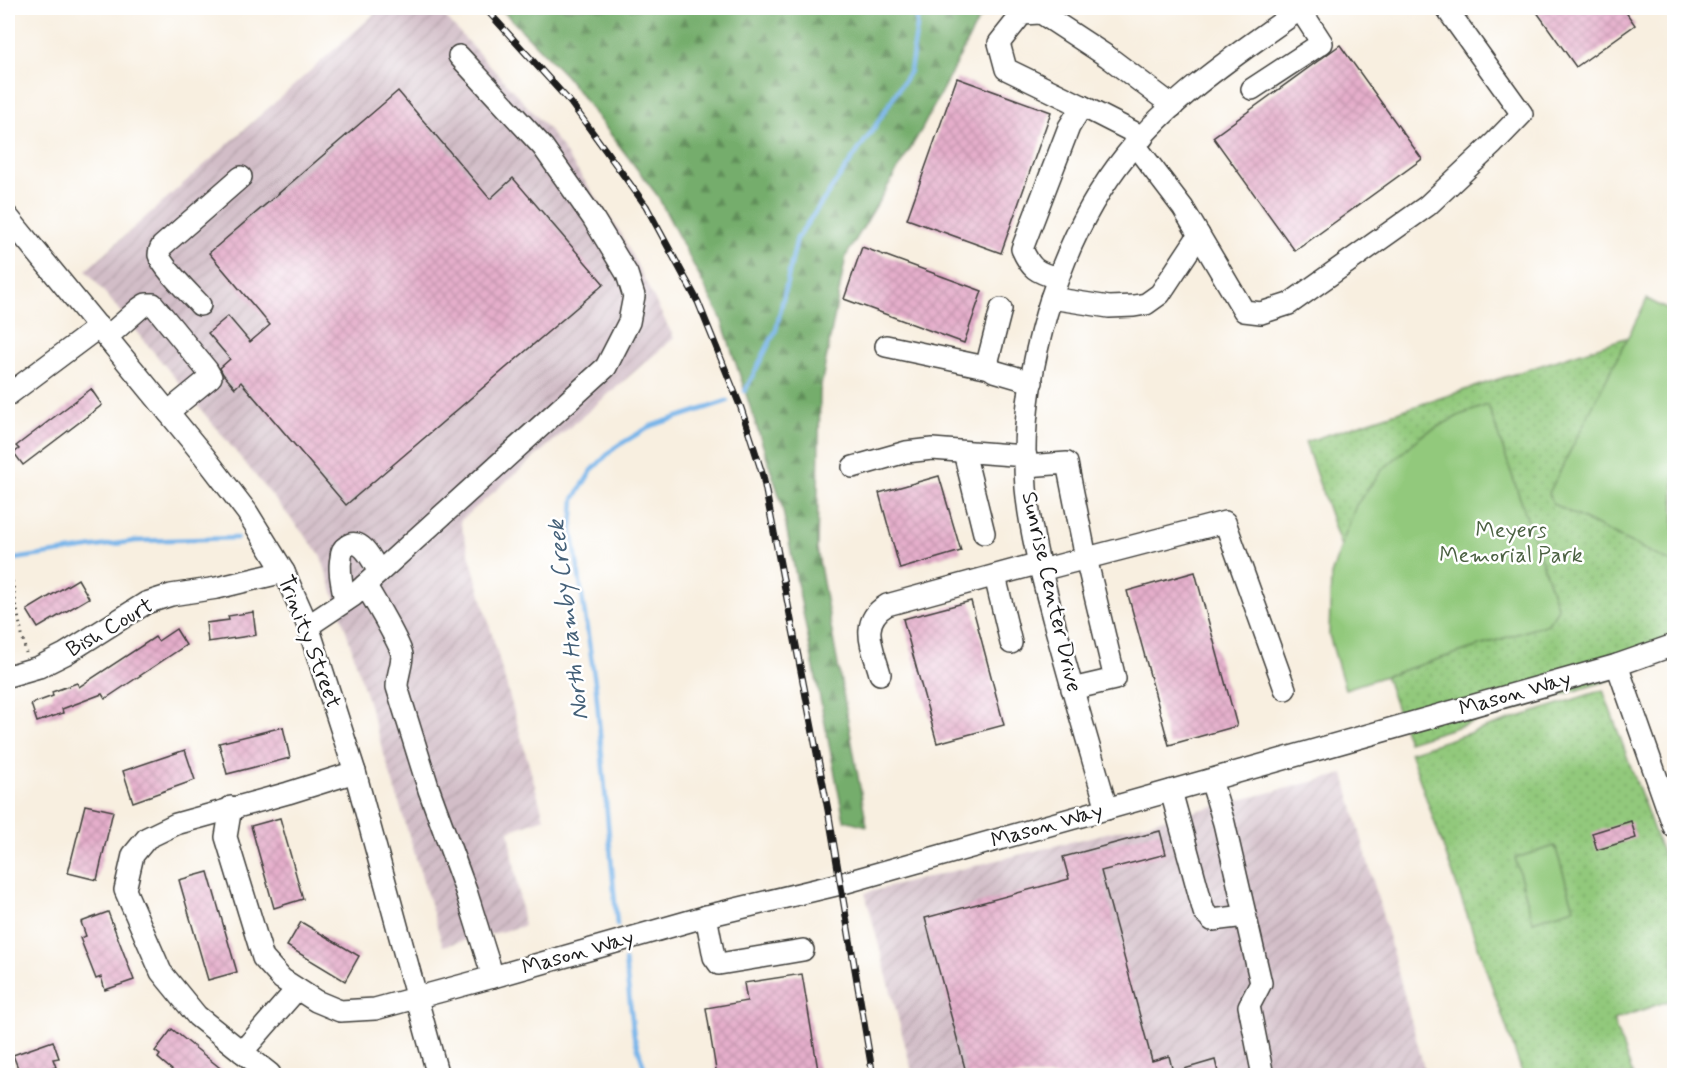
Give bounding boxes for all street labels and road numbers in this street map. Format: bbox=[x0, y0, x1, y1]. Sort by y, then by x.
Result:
street label: Sunrise Center Drive bbox=[1014, 489, 1088, 695]
street label: Trinity Street bbox=[271, 571, 347, 713]
street label: Bish Court bbox=[61, 592, 159, 664]
street label: Mason Way bbox=[1456, 665, 1574, 723]
street label: Mason Way bbox=[988, 797, 1106, 855]
street label: Mason Way bbox=[519, 924, 637, 982]

